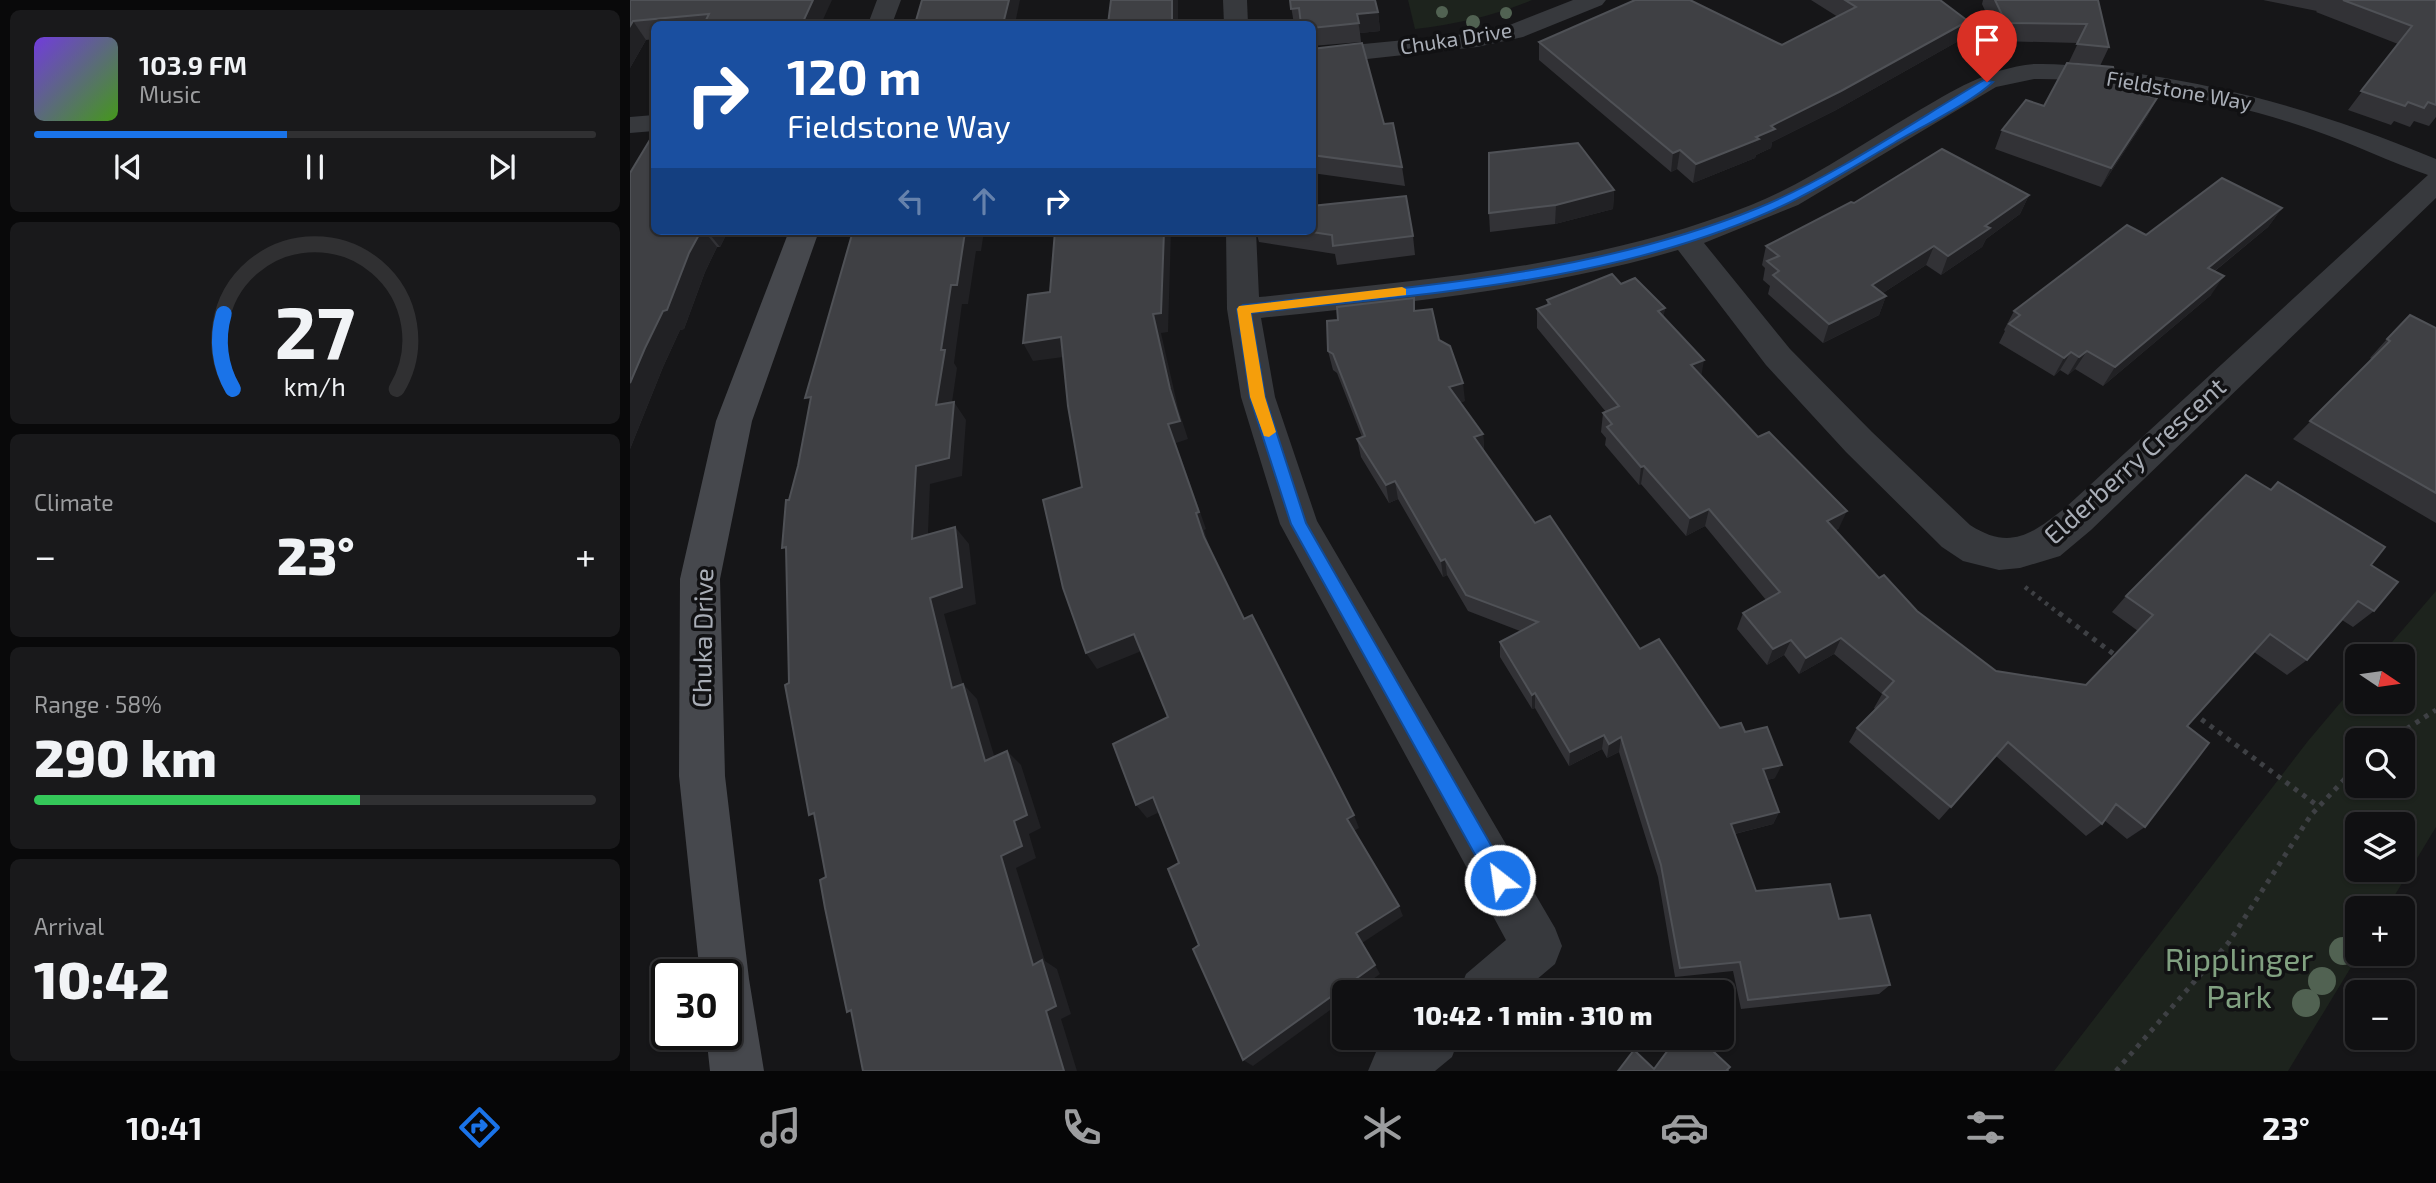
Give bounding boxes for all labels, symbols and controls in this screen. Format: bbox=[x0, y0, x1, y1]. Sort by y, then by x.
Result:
pin bbox=[1957, 10, 2017, 82]
street label: Chuka Drive bbox=[1398, 16, 1513, 59]
icon: arrive bbox=[1968, 21, 2006, 59]
text: 120 m bbox=[787, 46, 921, 105]
text: 103.9 FM bbox=[139, 49, 247, 80]
icon: right bbox=[672, 49, 763, 140]
street label: Fieldstone Way bbox=[2105, 64, 2254, 115]
text: Music bbox=[139, 80, 201, 108]
text: Fieldstone Way bbox=[787, 106, 1011, 144]
icon: previous bbox=[109, 148, 147, 186]
icon: pause bbox=[296, 148, 334, 186]
icon: next bbox=[483, 148, 521, 186]
icon: left bbox=[892, 182, 930, 220]
icon: ahead bbox=[965, 182, 1003, 220]
icon: right bbox=[1038, 182, 1076, 220]
text: 27 bbox=[275, 287, 355, 375]
street label: Elderberry Crescent bbox=[2037, 370, 2231, 550]
text: km/h bbox=[284, 371, 346, 401]
text: Climate bbox=[34, 488, 114, 516]
text: 23° bbox=[277, 523, 355, 585]
text: − bbox=[34, 532, 56, 578]
text: + bbox=[575, 532, 596, 578]
street label: Chuka Drive bbox=[685, 568, 718, 708]
north arrow bbox=[2345, 644, 2415, 714]
map controls bbox=[2345, 644, 2415, 1050]
text: Range · 58% bbox=[34, 690, 162, 718]
text: 290 km bbox=[34, 725, 217, 787]
button: search bbox=[2345, 728, 2415, 798]
button: layers bbox=[2345, 812, 2415, 882]
position arrow bbox=[1463, 843, 1537, 917]
button: + bbox=[2345, 896, 2415, 966]
text: Arrival bbox=[34, 912, 104, 940]
park label: Ripplinger Park bbox=[2165, 939, 2313, 1014]
text: 10:42 bbox=[34, 947, 169, 1009]
speed limit sign: 30 bbox=[651, 959, 742, 1050]
button: − bbox=[2345, 980, 2415, 1050]
text: 10:42 · 1 min · 310 m bbox=[1414, 999, 1652, 1030]
icon: directions bbox=[455, 1103, 504, 1152]
icon: music bbox=[756, 1103, 805, 1152]
icon: phone bbox=[1057, 1103, 1106, 1152]
icon: climate bbox=[1358, 1103, 1407, 1152]
icon: car bbox=[1660, 1103, 1709, 1152]
icon: filters bbox=[1961, 1103, 2010, 1152]
text: 10:41 bbox=[126, 1108, 203, 1146]
text: 23° bbox=[2262, 1108, 2310, 1146]

